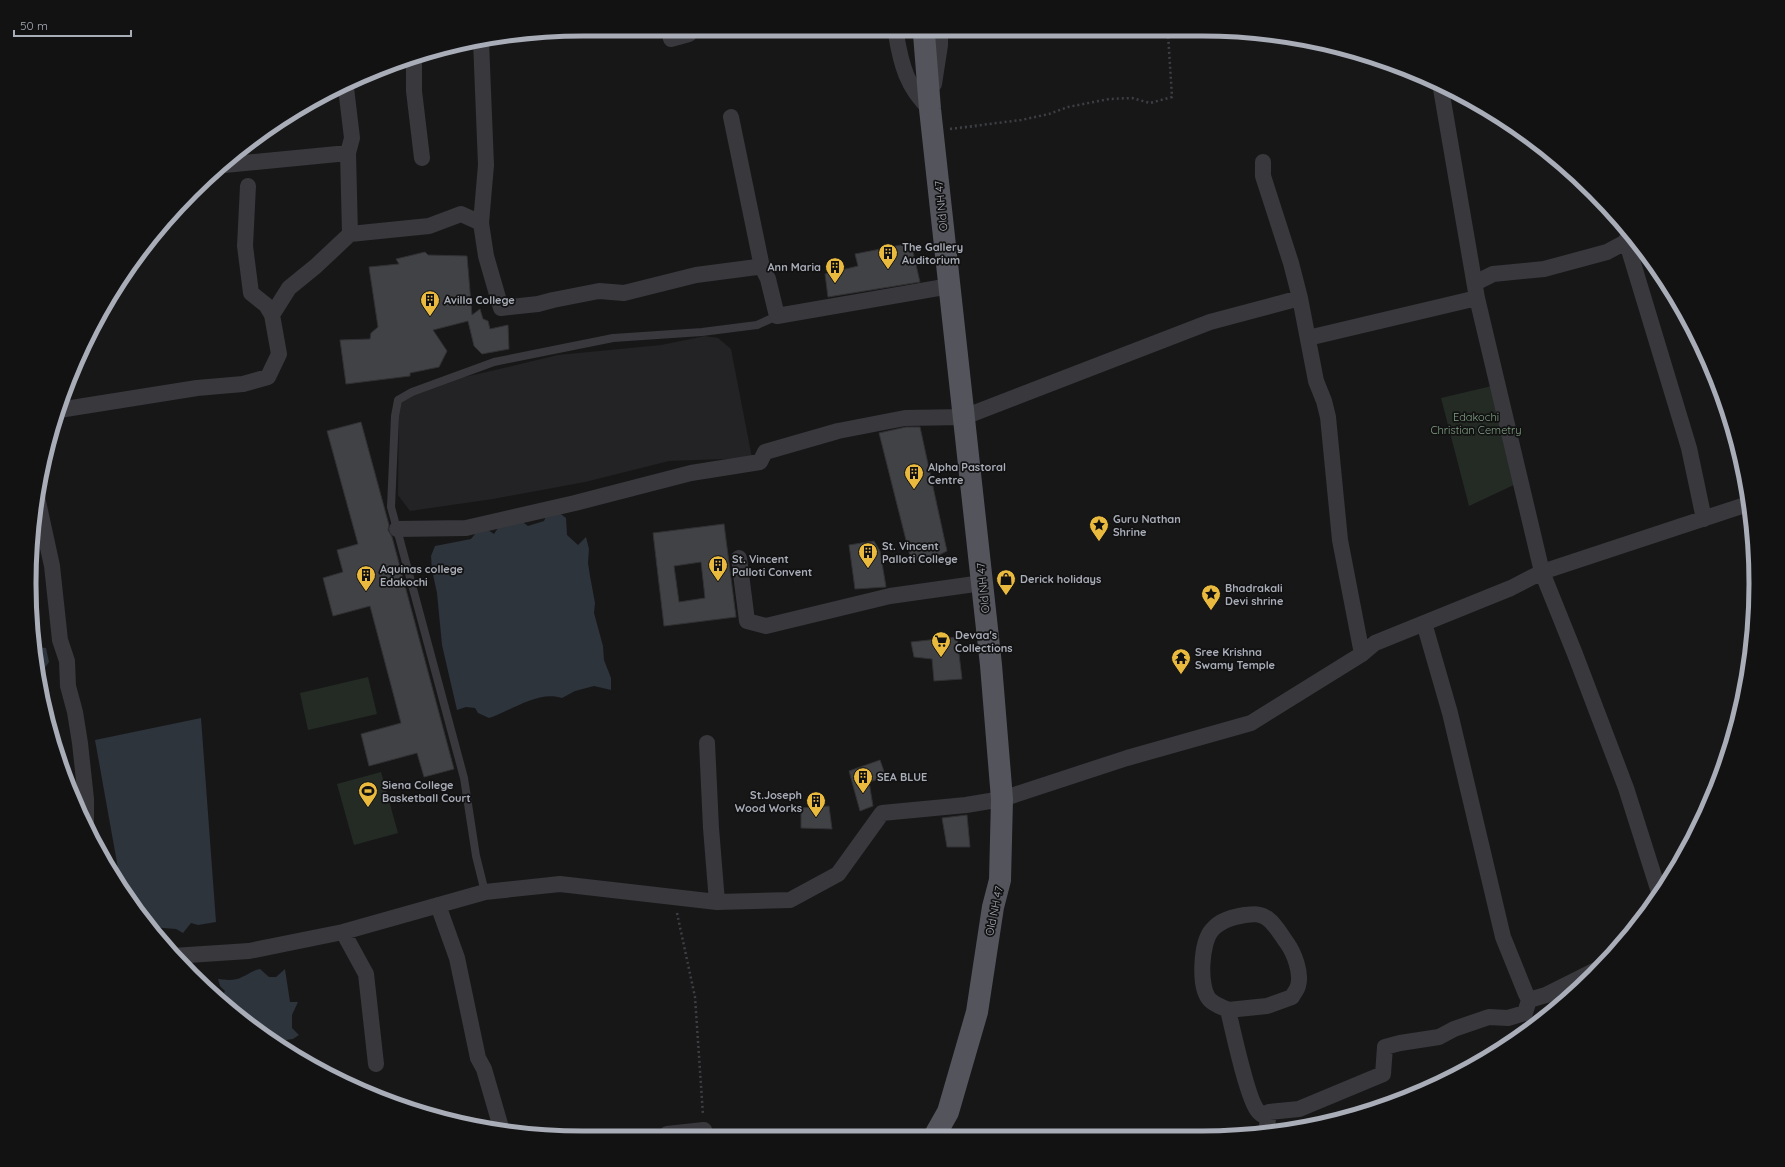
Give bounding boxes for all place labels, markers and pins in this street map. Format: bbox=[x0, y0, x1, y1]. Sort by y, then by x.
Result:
place label: The Gallery Auditorium bbox=[902, 240, 963, 267]
building icon: The Gallery Auditorium bbox=[877, 242, 899, 270]
building icon: Ann Maria bbox=[824, 256, 846, 284]
place label: Ann Maria bbox=[768, 260, 821, 274]
building icon: Avilla College bbox=[419, 289, 441, 317]
place label: Avilla College bbox=[444, 293, 515, 307]
place label: Alpha Pastoral Centre bbox=[928, 460, 1006, 487]
building icon: Alpha Pastoral Centre bbox=[903, 462, 925, 490]
place label: Guru Nathan Shrine bbox=[1113, 512, 1181, 539]
place icon: Guru Nathan Shrine bbox=[1088, 514, 1110, 542]
place label: St. Vincent Palloti College bbox=[882, 539, 958, 566]
building icon: St. Vincent Palloti College bbox=[857, 541, 879, 569]
place label: St. Vincent Palloti Convent bbox=[732, 552, 812, 579]
building icon: St. Vincent Palloti Convent bbox=[707, 554, 729, 582]
place label: Aquinas college Edakochi bbox=[380, 562, 463, 589]
building icon: Aquinas college Edakochi bbox=[355, 564, 377, 592]
shop icon: Derick holidays bbox=[995, 568, 1017, 596]
place label: Derick holidays bbox=[1020, 572, 1101, 586]
place label: Bhadrakali Devi shrine bbox=[1225, 581, 1284, 608]
place icon: Bhadrakali Devi shrine bbox=[1200, 583, 1222, 611]
place label: Devaa's Collections bbox=[955, 628, 1013, 655]
supermarket icon: Devaa's Collections bbox=[930, 630, 952, 658]
place label: Sree Krishna Swamy Temple bbox=[1195, 645, 1276, 672]
temple icon: Sree Krishna Swamy Temple bbox=[1170, 647, 1192, 675]
building icon: SEA BLUE bbox=[852, 766, 874, 794]
place label: SEA BLUE bbox=[877, 770, 927, 784]
place label: Siena College Basketball Court bbox=[382, 778, 471, 805]
sports icon: Siena College Basketball Court bbox=[357, 780, 379, 808]
place label: St.Joseph Wood Works bbox=[735, 788, 802, 815]
building icon: St.Joseph Wood Works bbox=[805, 790, 827, 818]

